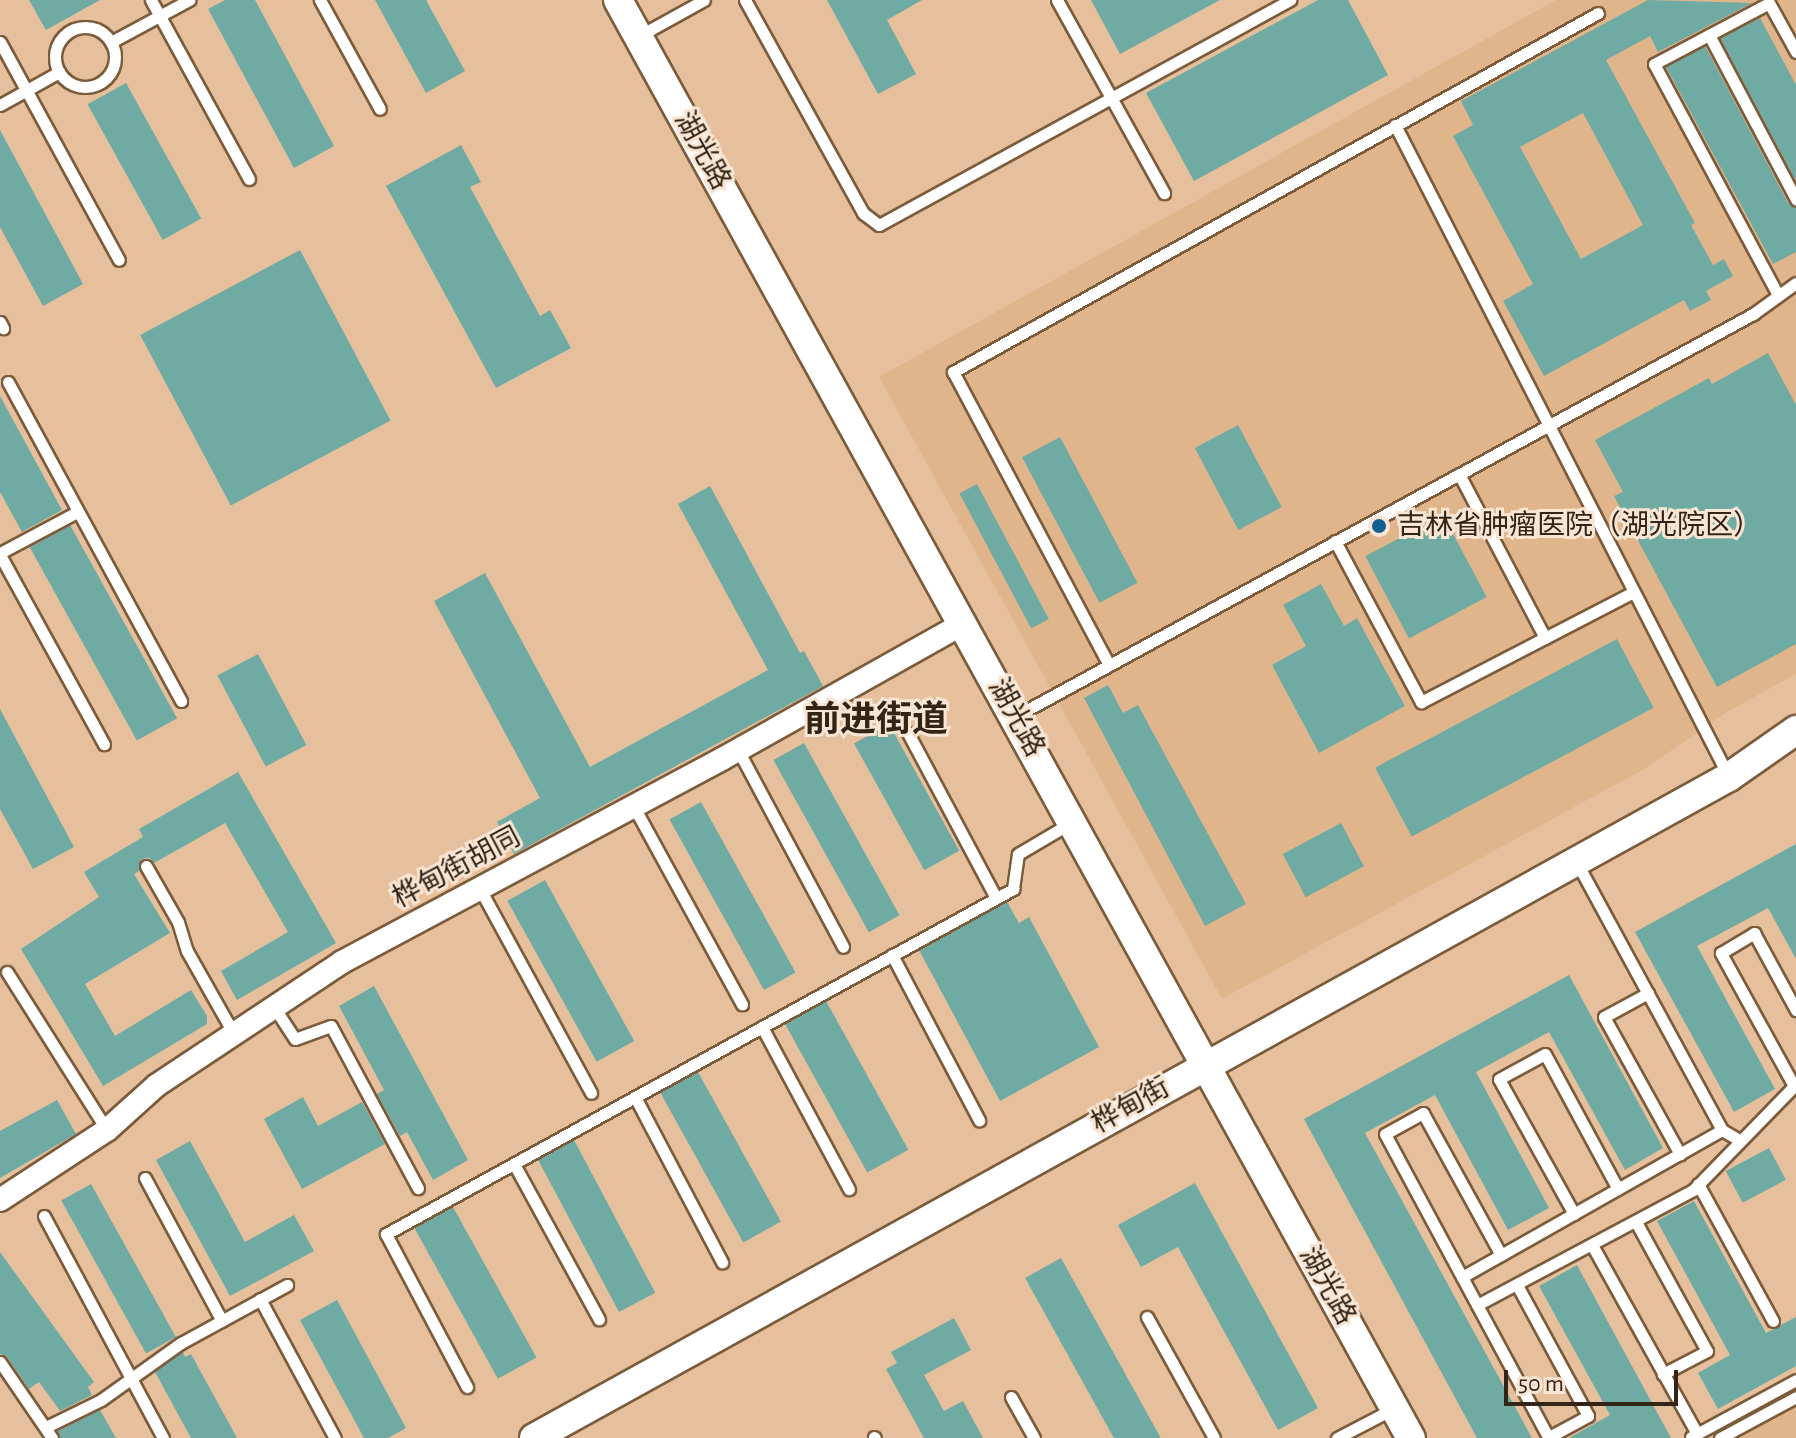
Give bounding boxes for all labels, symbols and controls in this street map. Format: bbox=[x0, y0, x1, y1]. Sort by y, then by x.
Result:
street label: 湖光路 bbox=[667, 106, 737, 196]
place label: 吉林省肿瘤医院（湖光院区） bbox=[1397, 509, 1761, 543]
marker: 吉林省肿瘤医院（湖光院区） bbox=[1368, 515, 1390, 537]
street label: 湖光路 bbox=[981, 673, 1051, 763]
district label: 前进街道 bbox=[804, 699, 948, 743]
street label: 桦甸街胡同 bbox=[387, 820, 527, 916]
street label: 桦甸街 bbox=[1086, 1071, 1176, 1141]
street label: 湖光路 bbox=[1292, 1241, 1362, 1331]
scale bar bbox=[1508, 1354, 1682, 1404]
text: 50 m bbox=[1518, 1372, 1564, 1396]

